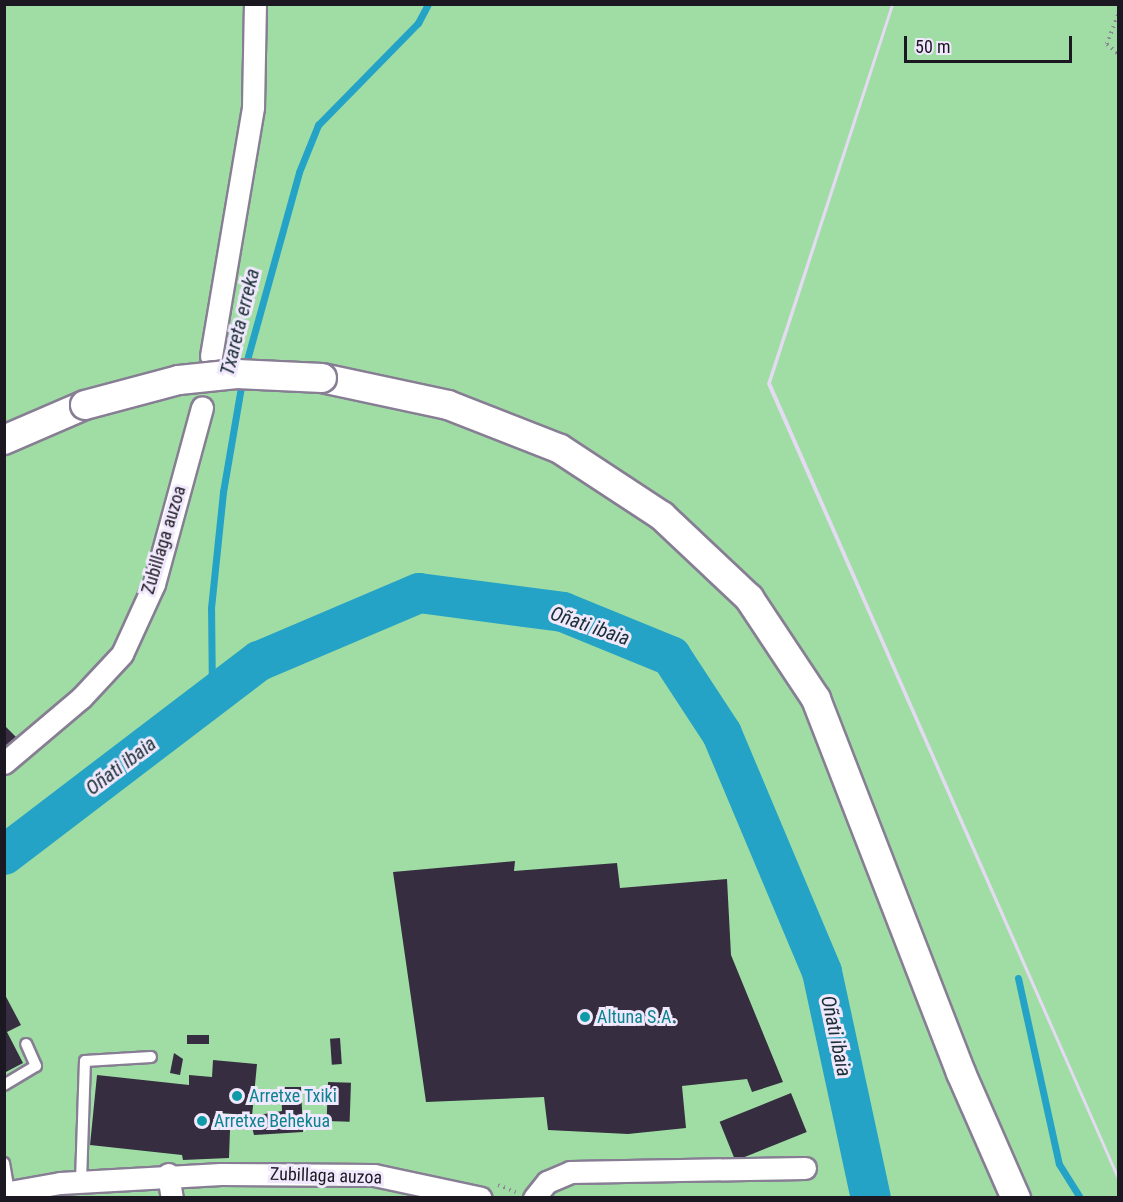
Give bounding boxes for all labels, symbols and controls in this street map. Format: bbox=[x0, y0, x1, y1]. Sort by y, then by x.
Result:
scale bar bbox=[907, 24, 1075, 62]
text: 50 m bbox=[915, 36, 950, 57]
water label: Txareta erreka bbox=[215, 266, 265, 378]
street label: Zubillaga auzoa bbox=[137, 483, 191, 597]
water label: Oñati ibaia bbox=[547, 601, 633, 651]
water label: Oñati ibaia bbox=[81, 732, 161, 800]
water label: Oñati ibaia bbox=[816, 993, 856, 1079]
place label: Altuna S.A. bbox=[597, 1006, 676, 1028]
marker: Altuna S.A. bbox=[578, 1010, 592, 1024]
place label: Arretxe Txiki bbox=[249, 1085, 337, 1107]
marker: Arretxe Txiki bbox=[230, 1089, 244, 1103]
place label: Arretxe Behekua bbox=[214, 1110, 330, 1132]
marker: Arretxe Behekua bbox=[195, 1114, 209, 1128]
street label: Zubillaga auzoa bbox=[270, 1163, 382, 1189]

